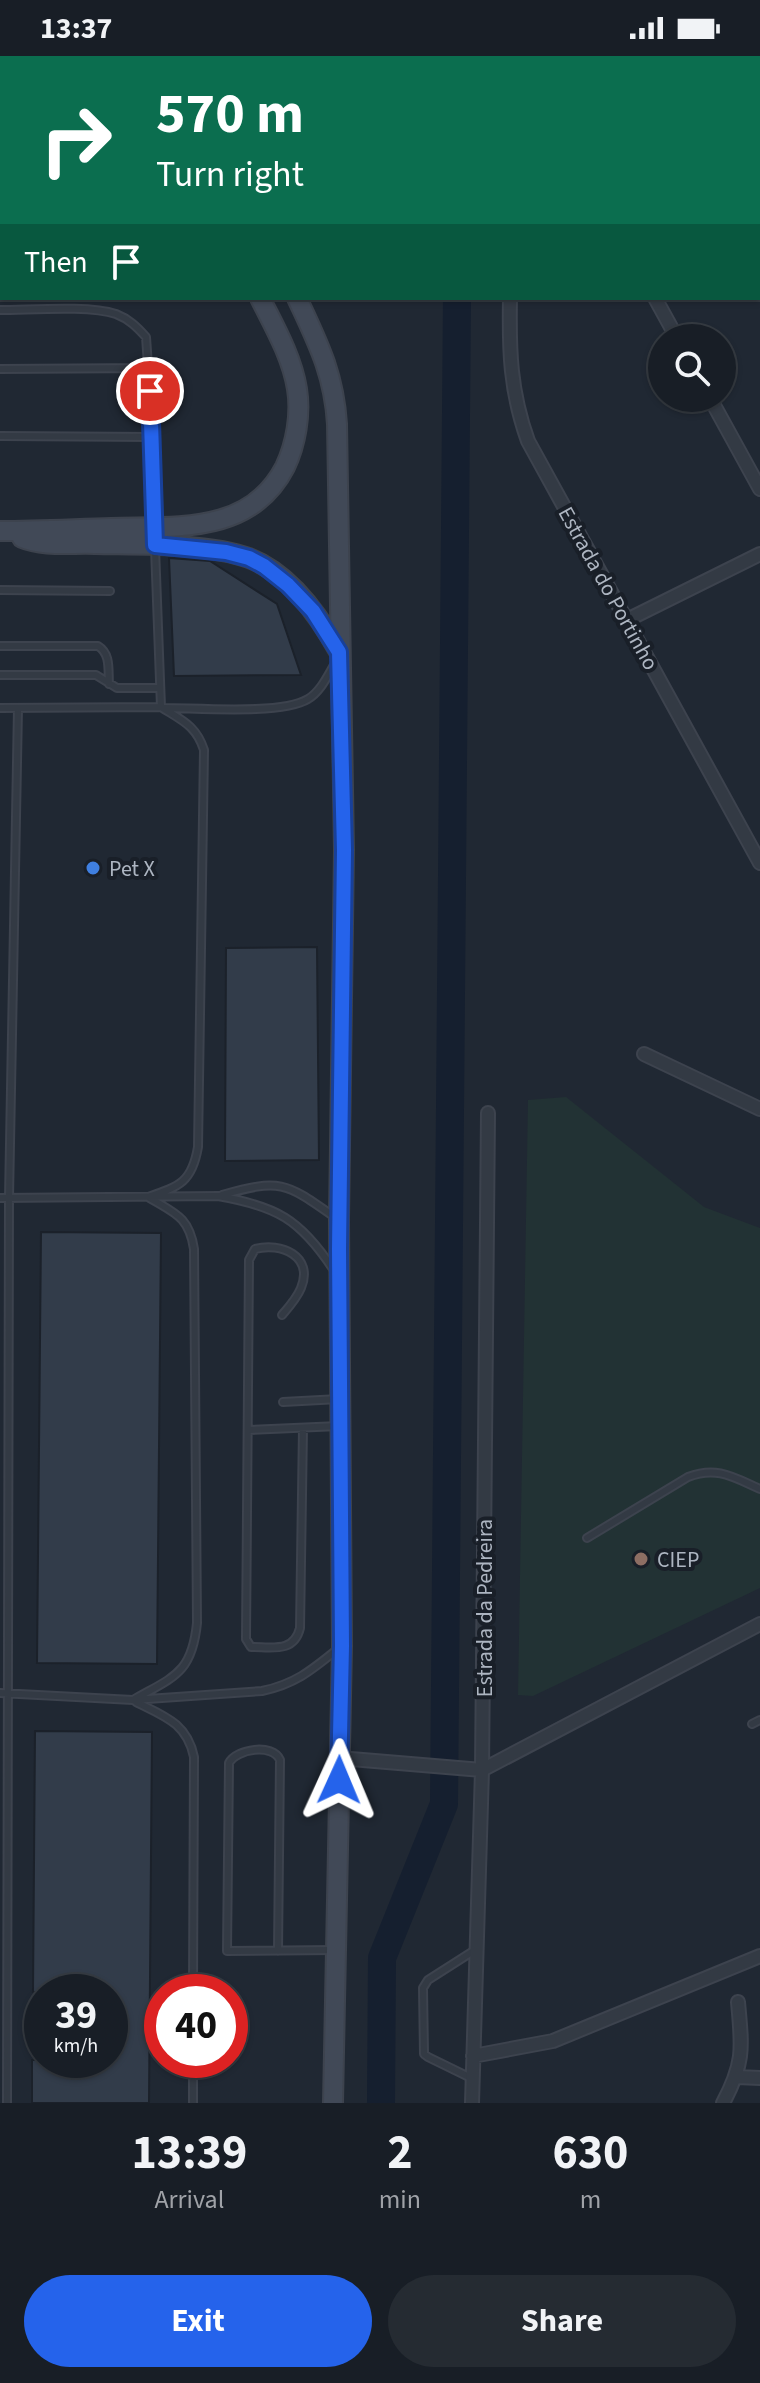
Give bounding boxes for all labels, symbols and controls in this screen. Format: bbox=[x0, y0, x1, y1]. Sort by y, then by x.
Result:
text: 13:37 bbox=[40, 7, 112, 50]
text: 570 m bbox=[156, 75, 304, 154]
icon: right bbox=[24, 88, 128, 192]
text: Turn right bbox=[156, 149, 304, 200]
icon: arrive bbox=[104, 240, 148, 284]
text: Then bbox=[24, 241, 88, 284]
map controls bbox=[648, 324, 736, 412]
button: search bbox=[648, 324, 736, 412]
pin bbox=[116, 357, 184, 425]
icon: arrive bbox=[128, 369, 172, 413]
street label: Estrada do Portinho bbox=[550, 501, 666, 676]
place label: Pet X bbox=[109, 853, 155, 885]
marker: Pet X bbox=[84, 859, 102, 877]
street label: Estrada da Pedreira bbox=[469, 1519, 501, 1697]
place label: CIEP bbox=[657, 1544, 699, 1576]
marker: CIEP bbox=[632, 1550, 650, 1568]
position arrow bbox=[297, 1738, 381, 1822]
speed limit sign: 40 bbox=[144, 1974, 248, 2078]
text: 39 bbox=[55, 1987, 97, 2044]
text: km/h bbox=[54, 2032, 98, 2060]
text: 13:39 bbox=[131, 2119, 247, 2187]
text: 2 bbox=[387, 2119, 413, 2187]
text: 630 bbox=[552, 2119, 628, 2187]
text: Arrival bbox=[154, 2181, 224, 2218]
text: min bbox=[379, 2181, 421, 2218]
text: m bbox=[580, 2181, 601, 2218]
button: Exit bbox=[24, 2275, 372, 2367]
button: Share bbox=[388, 2275, 736, 2367]

